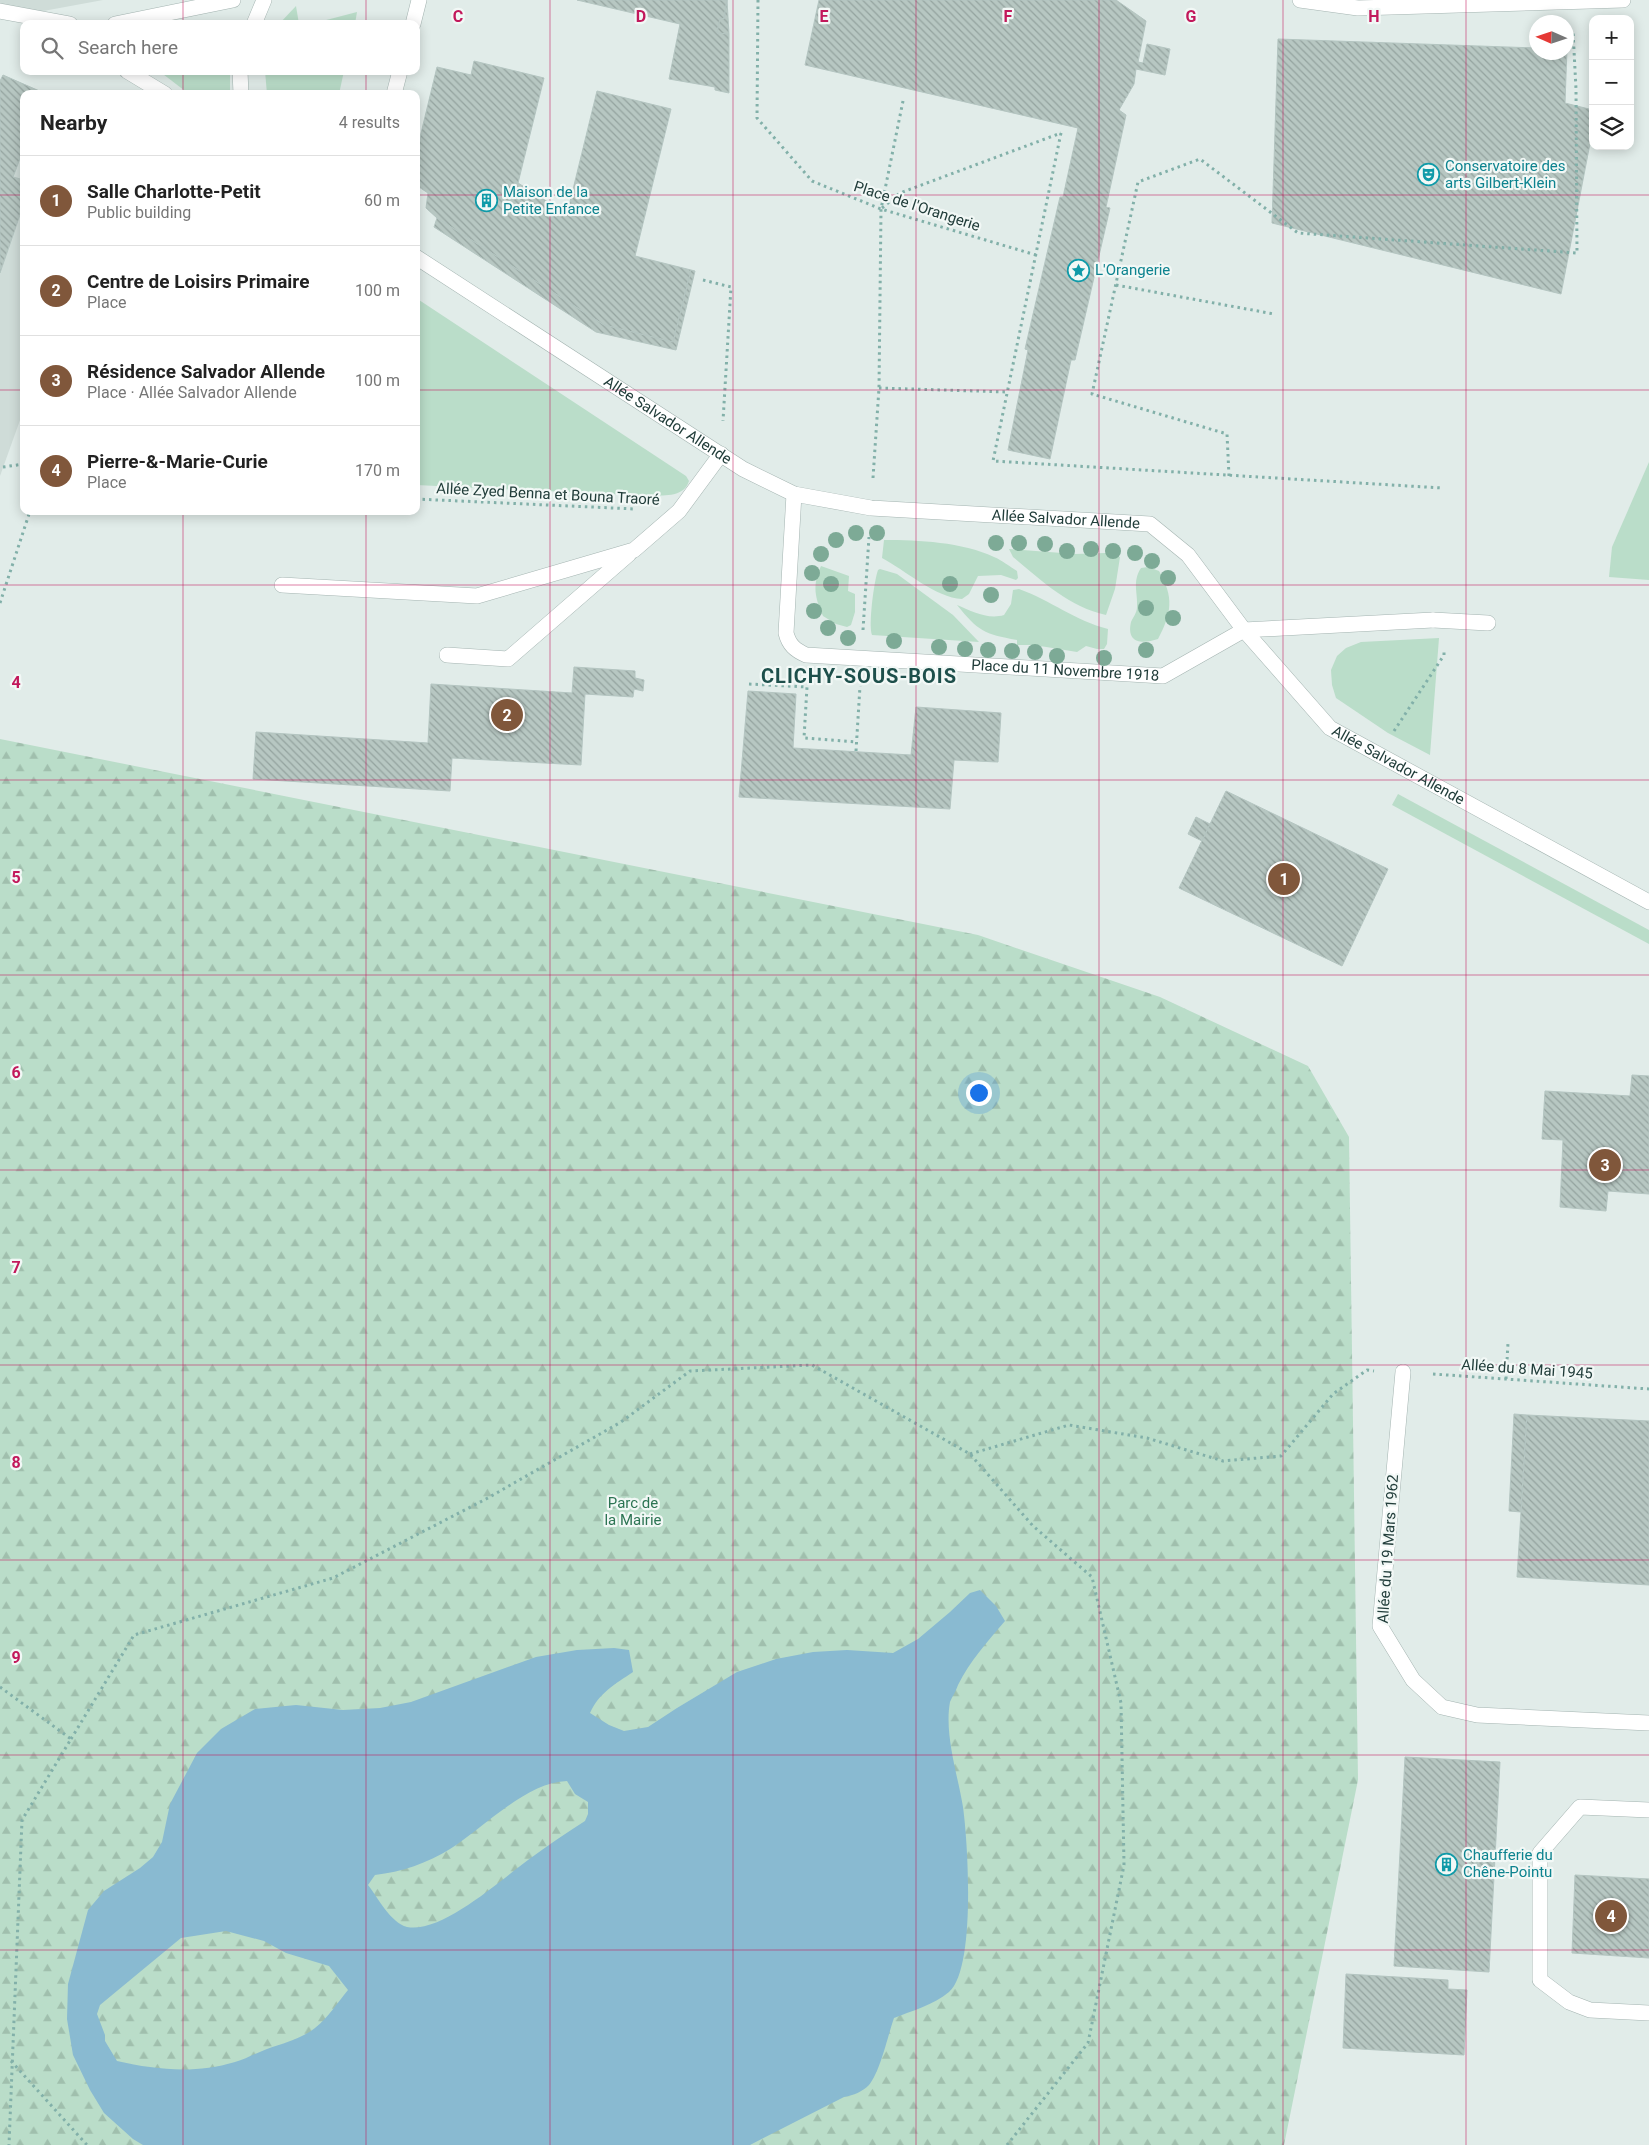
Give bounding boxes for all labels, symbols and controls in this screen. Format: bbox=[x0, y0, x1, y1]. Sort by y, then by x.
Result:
text: C bbox=[453, 7, 463, 26]
text: D bbox=[636, 7, 646, 26]
text: E bbox=[820, 7, 829, 26]
text: F bbox=[1004, 7, 1013, 26]
text: G bbox=[1186, 7, 1197, 26]
text: H bbox=[1368, 7, 1380, 26]
north arrow bbox=[1529, 15, 1574, 60]
map controls bbox=[1589, 15, 1634, 150]
button: + bbox=[1589, 15, 1634, 60]
search box bbox=[20, 20, 420, 75]
icon: search bbox=[38, 34, 66, 62]
text: Search here bbox=[78, 36, 178, 59]
button: − bbox=[1589, 60, 1634, 105]
button: layers bbox=[1589, 105, 1634, 150]
text: Nearby bbox=[40, 111, 107, 135]
text: 4 results bbox=[339, 113, 400, 132]
place label: Conservatoire des arts Gilbert-Klein bbox=[1445, 157, 1566, 192]
theatre icon: Conservatoire des arts Gilbert-Klein bbox=[1417, 163, 1441, 187]
street label: Place de l'Orangerie bbox=[852, 177, 982, 235]
text: Salle Charlotte-Petit bbox=[87, 180, 261, 203]
place label: Maison de la Petite Enfance bbox=[503, 183, 600, 218]
building icon: Maison de la Petite Enfance bbox=[475, 189, 499, 213]
text: 1 bbox=[51, 191, 61, 210]
text: 60 m bbox=[364, 191, 400, 210]
text: Public building bbox=[87, 203, 191, 222]
place icon: L'Orangerie bbox=[1067, 258, 1091, 282]
place label: L'Orangerie bbox=[1095, 261, 1170, 279]
text: Centre de Loisirs Primaire bbox=[87, 270, 309, 293]
text: 2 bbox=[51, 281, 61, 300]
text: 100 m bbox=[355, 281, 400, 300]
text: Place bbox=[87, 293, 127, 312]
text: Résidence Salvador Allende bbox=[87, 360, 325, 383]
text: 3 bbox=[51, 371, 61, 390]
text: 100 m bbox=[355, 371, 400, 390]
street label: Allée Salvador Allende bbox=[601, 372, 735, 468]
text: Place · Allée Salvador Allende bbox=[87, 383, 297, 402]
text: Pierre-&-Marie-Curie bbox=[87, 450, 268, 473]
text: 4 bbox=[51, 461, 61, 480]
text: 170 m bbox=[355, 461, 400, 480]
text: Place bbox=[87, 473, 127, 492]
street label: Allée Zyed Benna et Bouna Traoré bbox=[436, 479, 660, 509]
street label: Allée Salvador Allende bbox=[991, 506, 1141, 532]
street label: Place du 11 Novembre 1918 bbox=[971, 656, 1160, 685]
district label: CLICHY-SOUS-BOIS bbox=[761, 664, 957, 688]
text: 4 bbox=[11, 673, 21, 692]
pin: 2 bbox=[491, 696, 523, 734]
street label: Allée Salvador Allende bbox=[1329, 722, 1468, 809]
pin: 1 bbox=[1268, 860, 1300, 898]
text: 5 bbox=[11, 868, 21, 887]
text: 6 bbox=[11, 1063, 21, 1082]
your location bbox=[966, 1080, 992, 1106]
pin: 3 bbox=[1589, 1146, 1621, 1184]
text: 7 bbox=[11, 1258, 21, 1277]
street label: Allée du 8 Mai 1945 bbox=[1461, 1355, 1593, 1383]
text: 8 bbox=[11, 1453, 21, 1472]
street label: Allée du 19 Mars 1962 bbox=[1374, 1474, 1402, 1624]
park label: Parc de la Mairie bbox=[604, 1494, 662, 1529]
text: 9 bbox=[11, 1648, 21, 1667]
place label: Chaufferie du Chêne-Pointu bbox=[1463, 1846, 1553, 1881]
building icon: Chaufferie du Chêne-Pointu bbox=[1435, 1852, 1459, 1876]
pin: 4 bbox=[1595, 1897, 1627, 1935]

